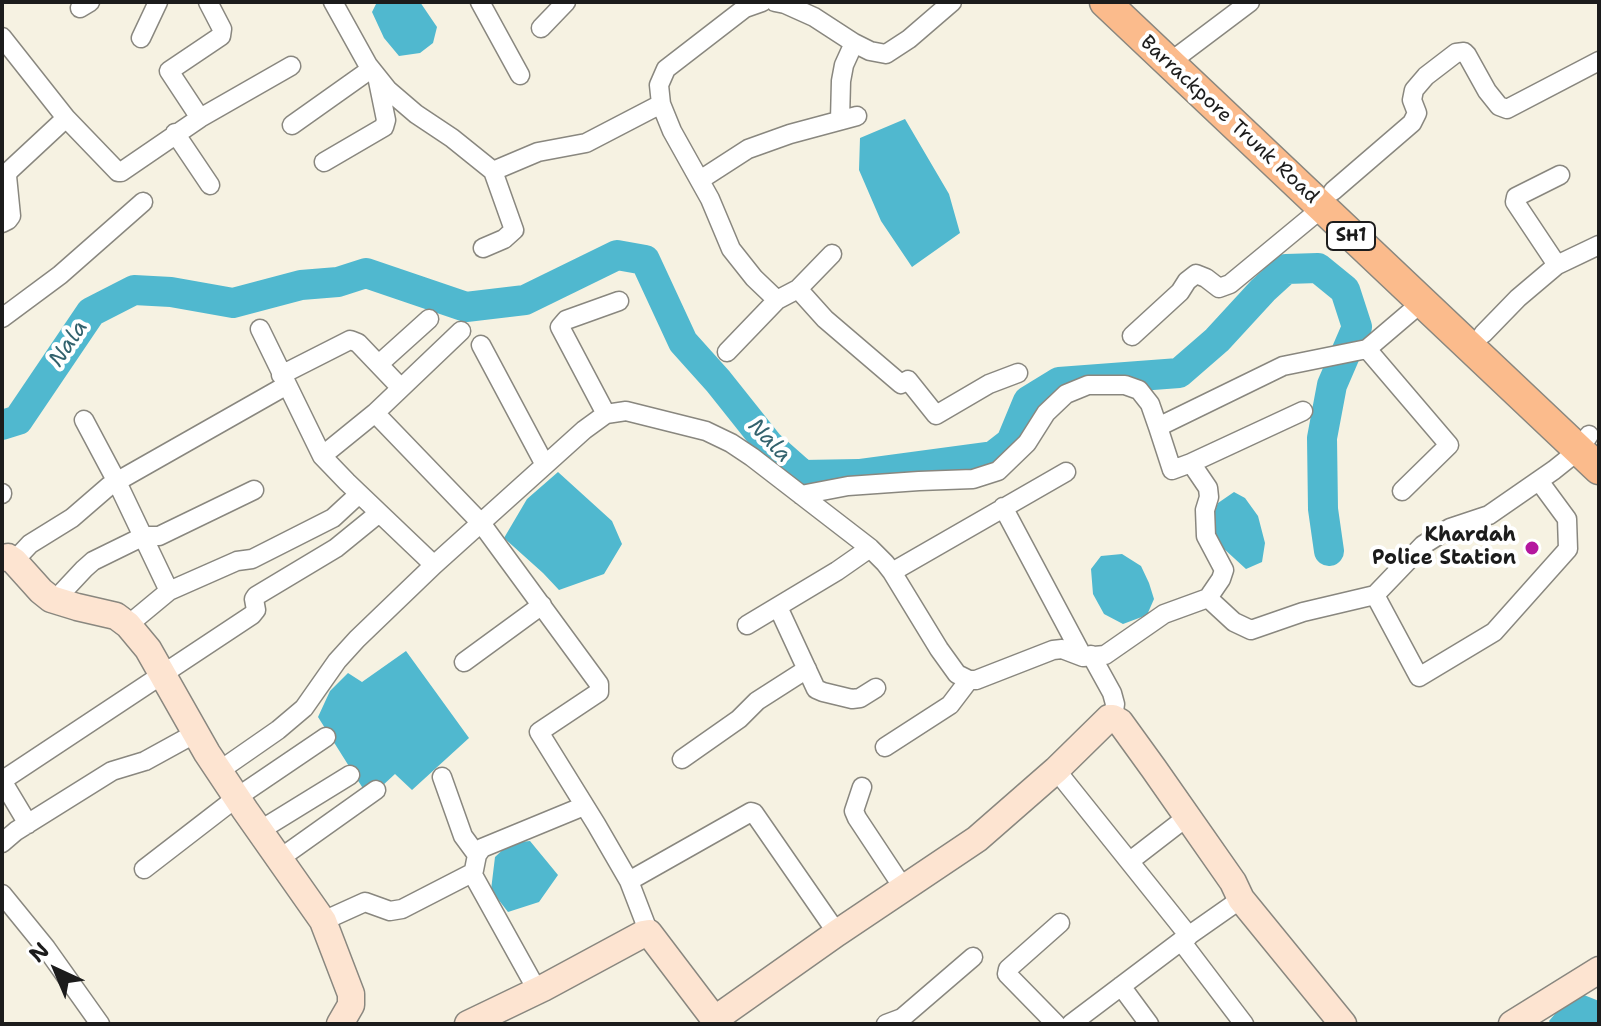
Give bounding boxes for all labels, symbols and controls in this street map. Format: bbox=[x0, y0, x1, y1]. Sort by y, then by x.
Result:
street label: Barrackpore Trunk Road bbox=[1135, 31, 1323, 209]
road number: SH1 bbox=[1327, 222, 1375, 250]
water label: Nala bbox=[44, 316, 94, 372]
water label: Nala bbox=[742, 414, 796, 468]
place label: Khardah Police Station bbox=[1372, 524, 1516, 571]
marker: Khardah Police Station bbox=[1523, 539, 1541, 557]
north arrow bbox=[16, 930, 96, 1010]
text: N bbox=[23, 936, 55, 969]

